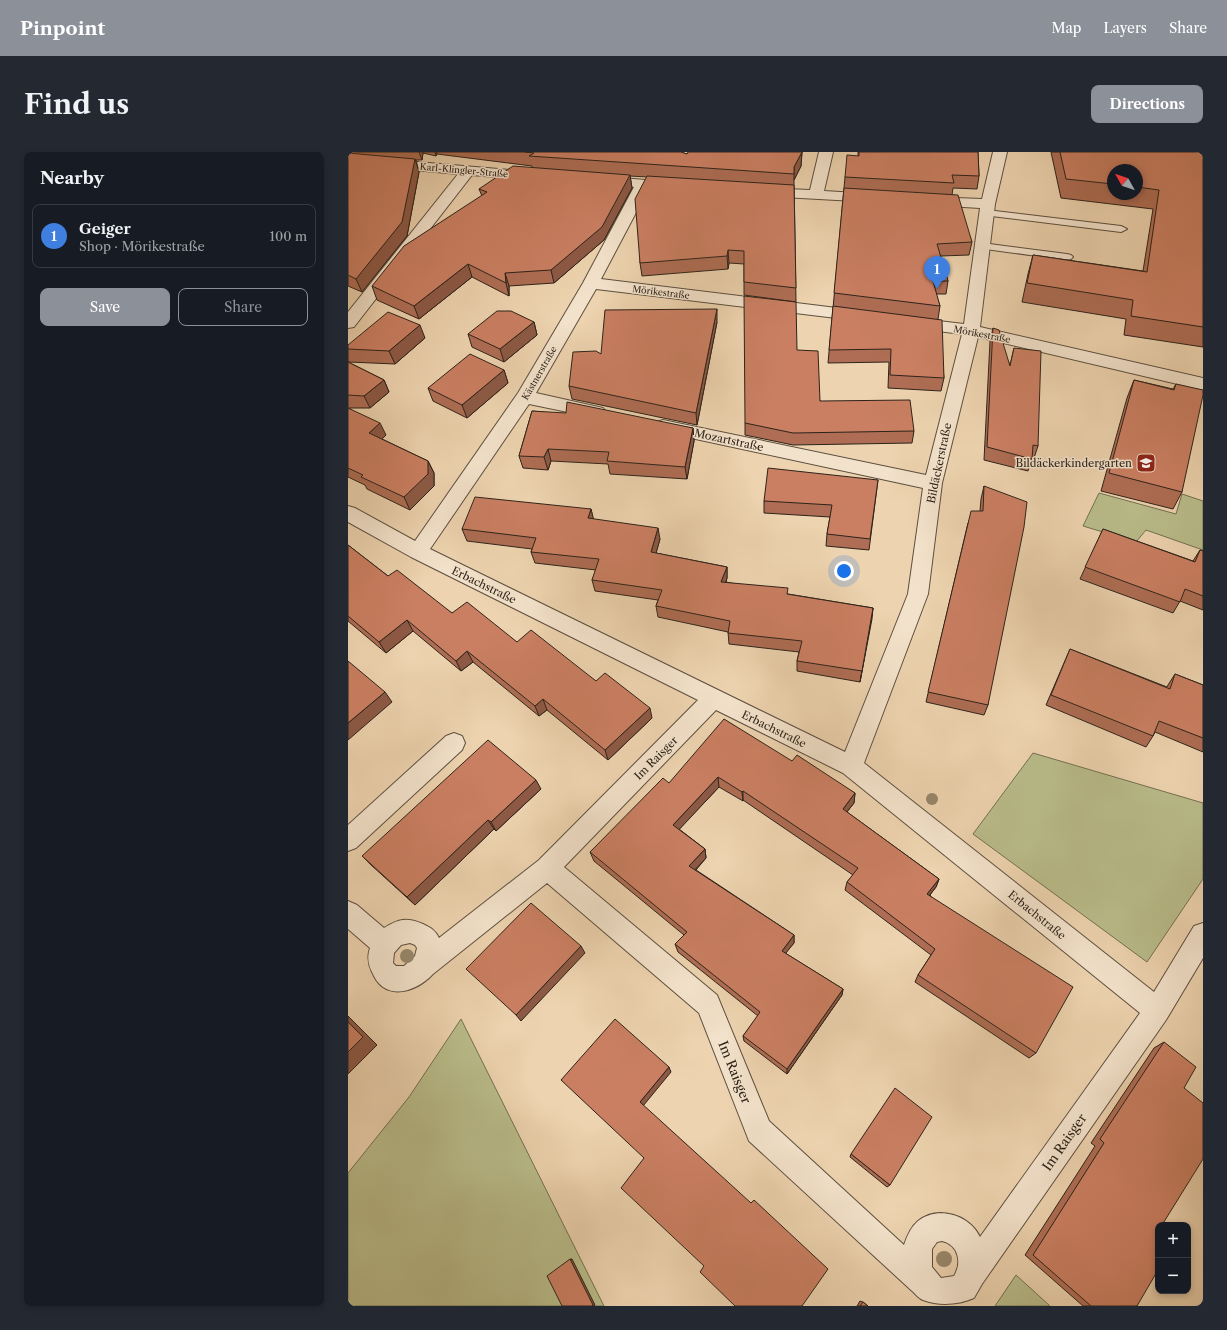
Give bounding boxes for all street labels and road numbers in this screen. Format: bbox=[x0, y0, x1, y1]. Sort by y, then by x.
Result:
street label: Karl-Klingler-Straße bbox=[419, 161, 509, 179]
street label: Mörikestraße bbox=[632, 283, 690, 301]
street label: Mörikestraße bbox=[953, 323, 1011, 345]
street label: Kästnerstraße bbox=[519, 344, 559, 402]
street label: Bildäckerstraße bbox=[924, 421, 954, 505]
street label: Mozartstraße bbox=[693, 426, 765, 454]
street label: Erbachstraße bbox=[449, 563, 519, 607]
street label: Erbachstraße bbox=[739, 707, 809, 751]
street label: Im Raisger bbox=[631, 733, 681, 783]
street label: Erbachstraße bbox=[1005, 887, 1069, 943]
street label: Im Raisger bbox=[715, 1038, 755, 1106]
street label: Im Raisger bbox=[1039, 1110, 1090, 1174]

